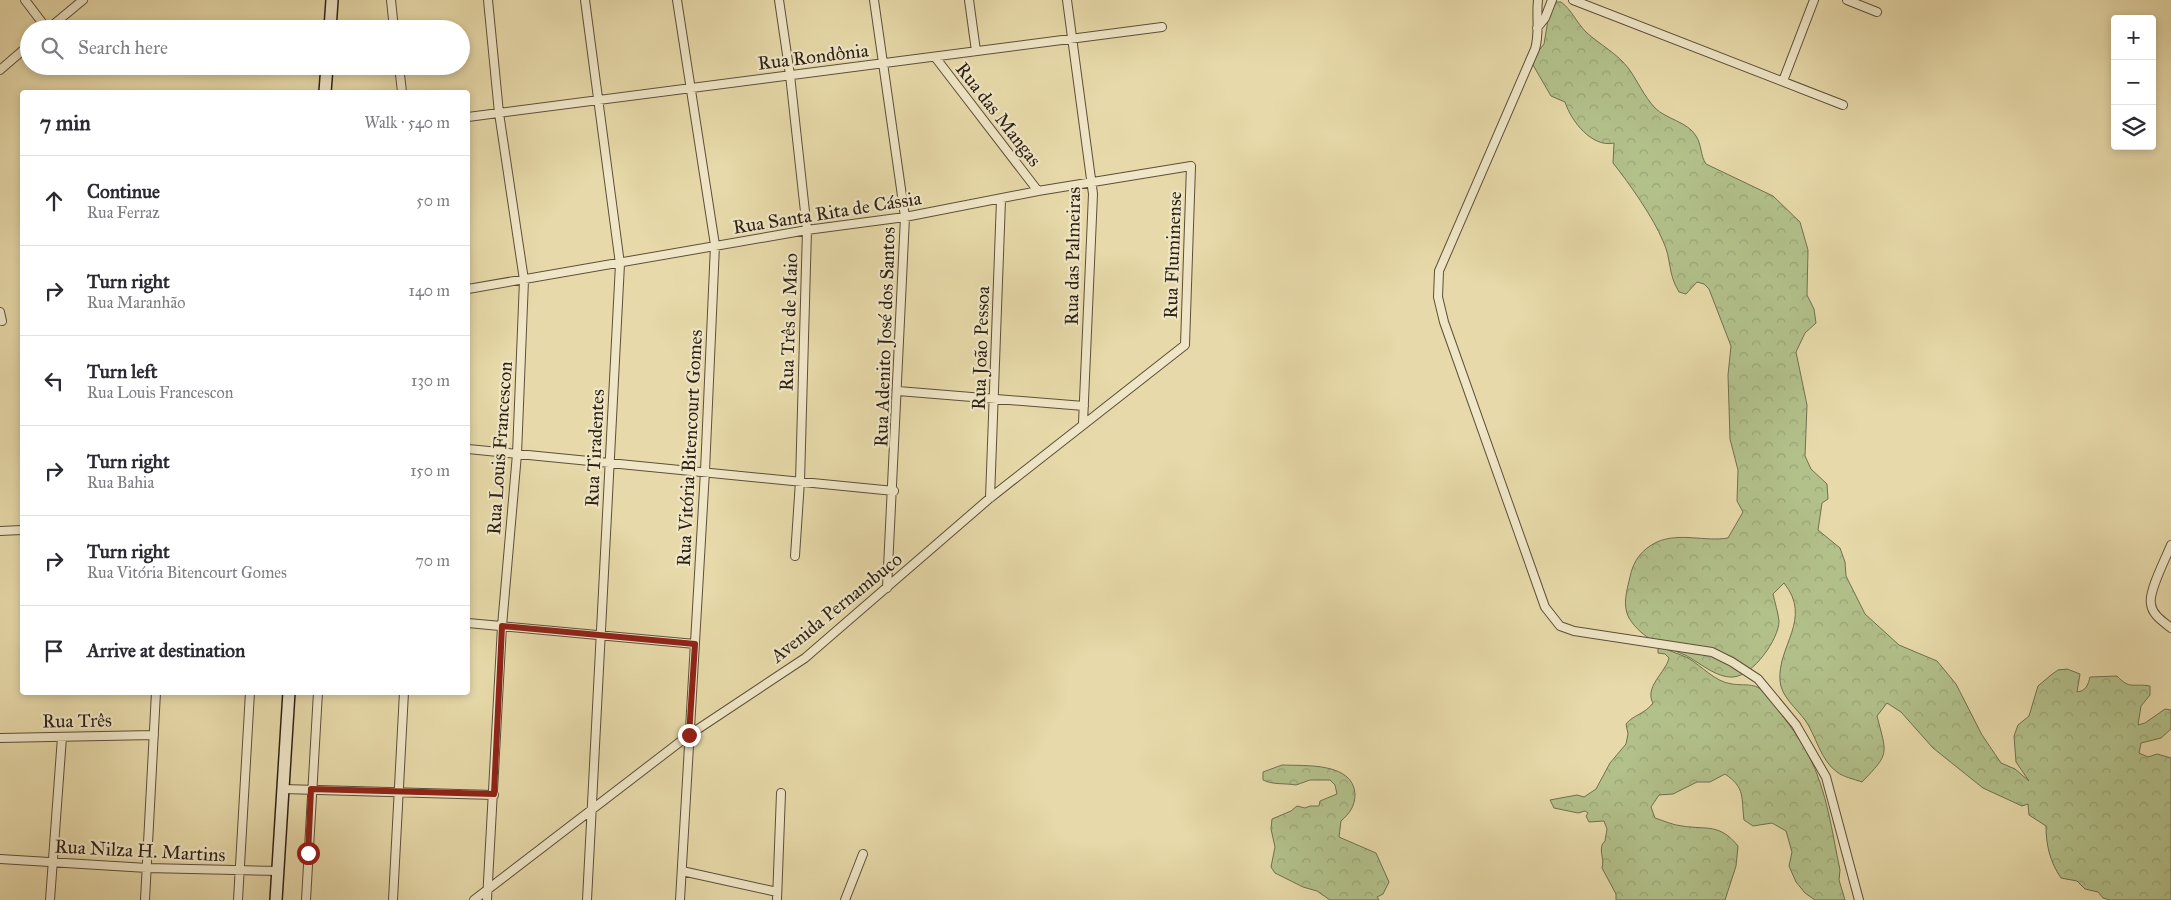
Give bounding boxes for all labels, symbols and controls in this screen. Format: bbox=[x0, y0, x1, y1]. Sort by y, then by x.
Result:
map controls bbox=[2111, 15, 2156, 150]
button: + bbox=[2111, 15, 2156, 60]
search box bbox=[20, 20, 470, 75]
icon: search bbox=[38, 34, 66, 62]
text: Search here bbox=[78, 36, 168, 59]
street label: Rua Rondônia bbox=[756, 38, 871, 75]
street label: Rua das Mangas bbox=[950, 58, 1046, 172]
button: − bbox=[2111, 60, 2156, 105]
button: layers bbox=[2111, 105, 2156, 150]
text: 7 min bbox=[40, 110, 91, 136]
text: Walk · 540 m bbox=[365, 113, 450, 132]
text: Continue bbox=[87, 180, 160, 203]
street label: Rua Santa Rita de Cássia bbox=[731, 186, 924, 239]
street label: Rua das Palmeiras bbox=[1060, 186, 1085, 326]
icon: ahead bbox=[40, 187, 68, 215]
text: 50 m bbox=[416, 191, 450, 210]
street label: Rua Fluminense bbox=[1159, 191, 1186, 319]
text: Rua Ferraz bbox=[87, 203, 160, 222]
street label: Rua Adenito José dos Santos bbox=[869, 226, 901, 448]
street label: Rua Três de Maio bbox=[775, 252, 802, 391]
text: Turn right bbox=[87, 270, 170, 293]
icon: right bbox=[40, 277, 68, 305]
text: 140 m bbox=[409, 281, 450, 300]
street label: Rua João Pessoa bbox=[967, 285, 995, 411]
text: Rua Maranhão bbox=[87, 293, 185, 312]
street label: Rua Vitória Bitencourt Gomes bbox=[672, 329, 707, 567]
text: Turn left bbox=[87, 360, 157, 383]
street label: Rua Louis Francescon bbox=[482, 361, 517, 536]
icon: left bbox=[40, 367, 68, 395]
text: 130 m bbox=[411, 371, 450, 390]
text: Rua Louis Francescon bbox=[87, 383, 233, 402]
street label: Rua Tiradentes bbox=[580, 388, 609, 508]
text: Turn right bbox=[87, 450, 170, 473]
icon: right bbox=[40, 457, 68, 485]
text: 150 m bbox=[410, 461, 450, 480]
text: Rua Bahia bbox=[87, 473, 154, 492]
text: Turn right bbox=[87, 540, 170, 563]
icon: right bbox=[40, 547, 68, 575]
street label: Avenida Pernambuco bbox=[765, 547, 907, 668]
text: 70 m bbox=[415, 551, 450, 570]
text: Rua Vitória Bitencourt Gomes bbox=[87, 563, 287, 582]
icon: arrive bbox=[40, 637, 68, 665]
text: Arrive at destination bbox=[87, 639, 245, 662]
street label: Rua Três bbox=[42, 708, 112, 733]
route end bbox=[678, 724, 701, 747]
street label: Rua Nilza H. Martins bbox=[54, 835, 226, 866]
route start bbox=[297, 842, 320, 865]

